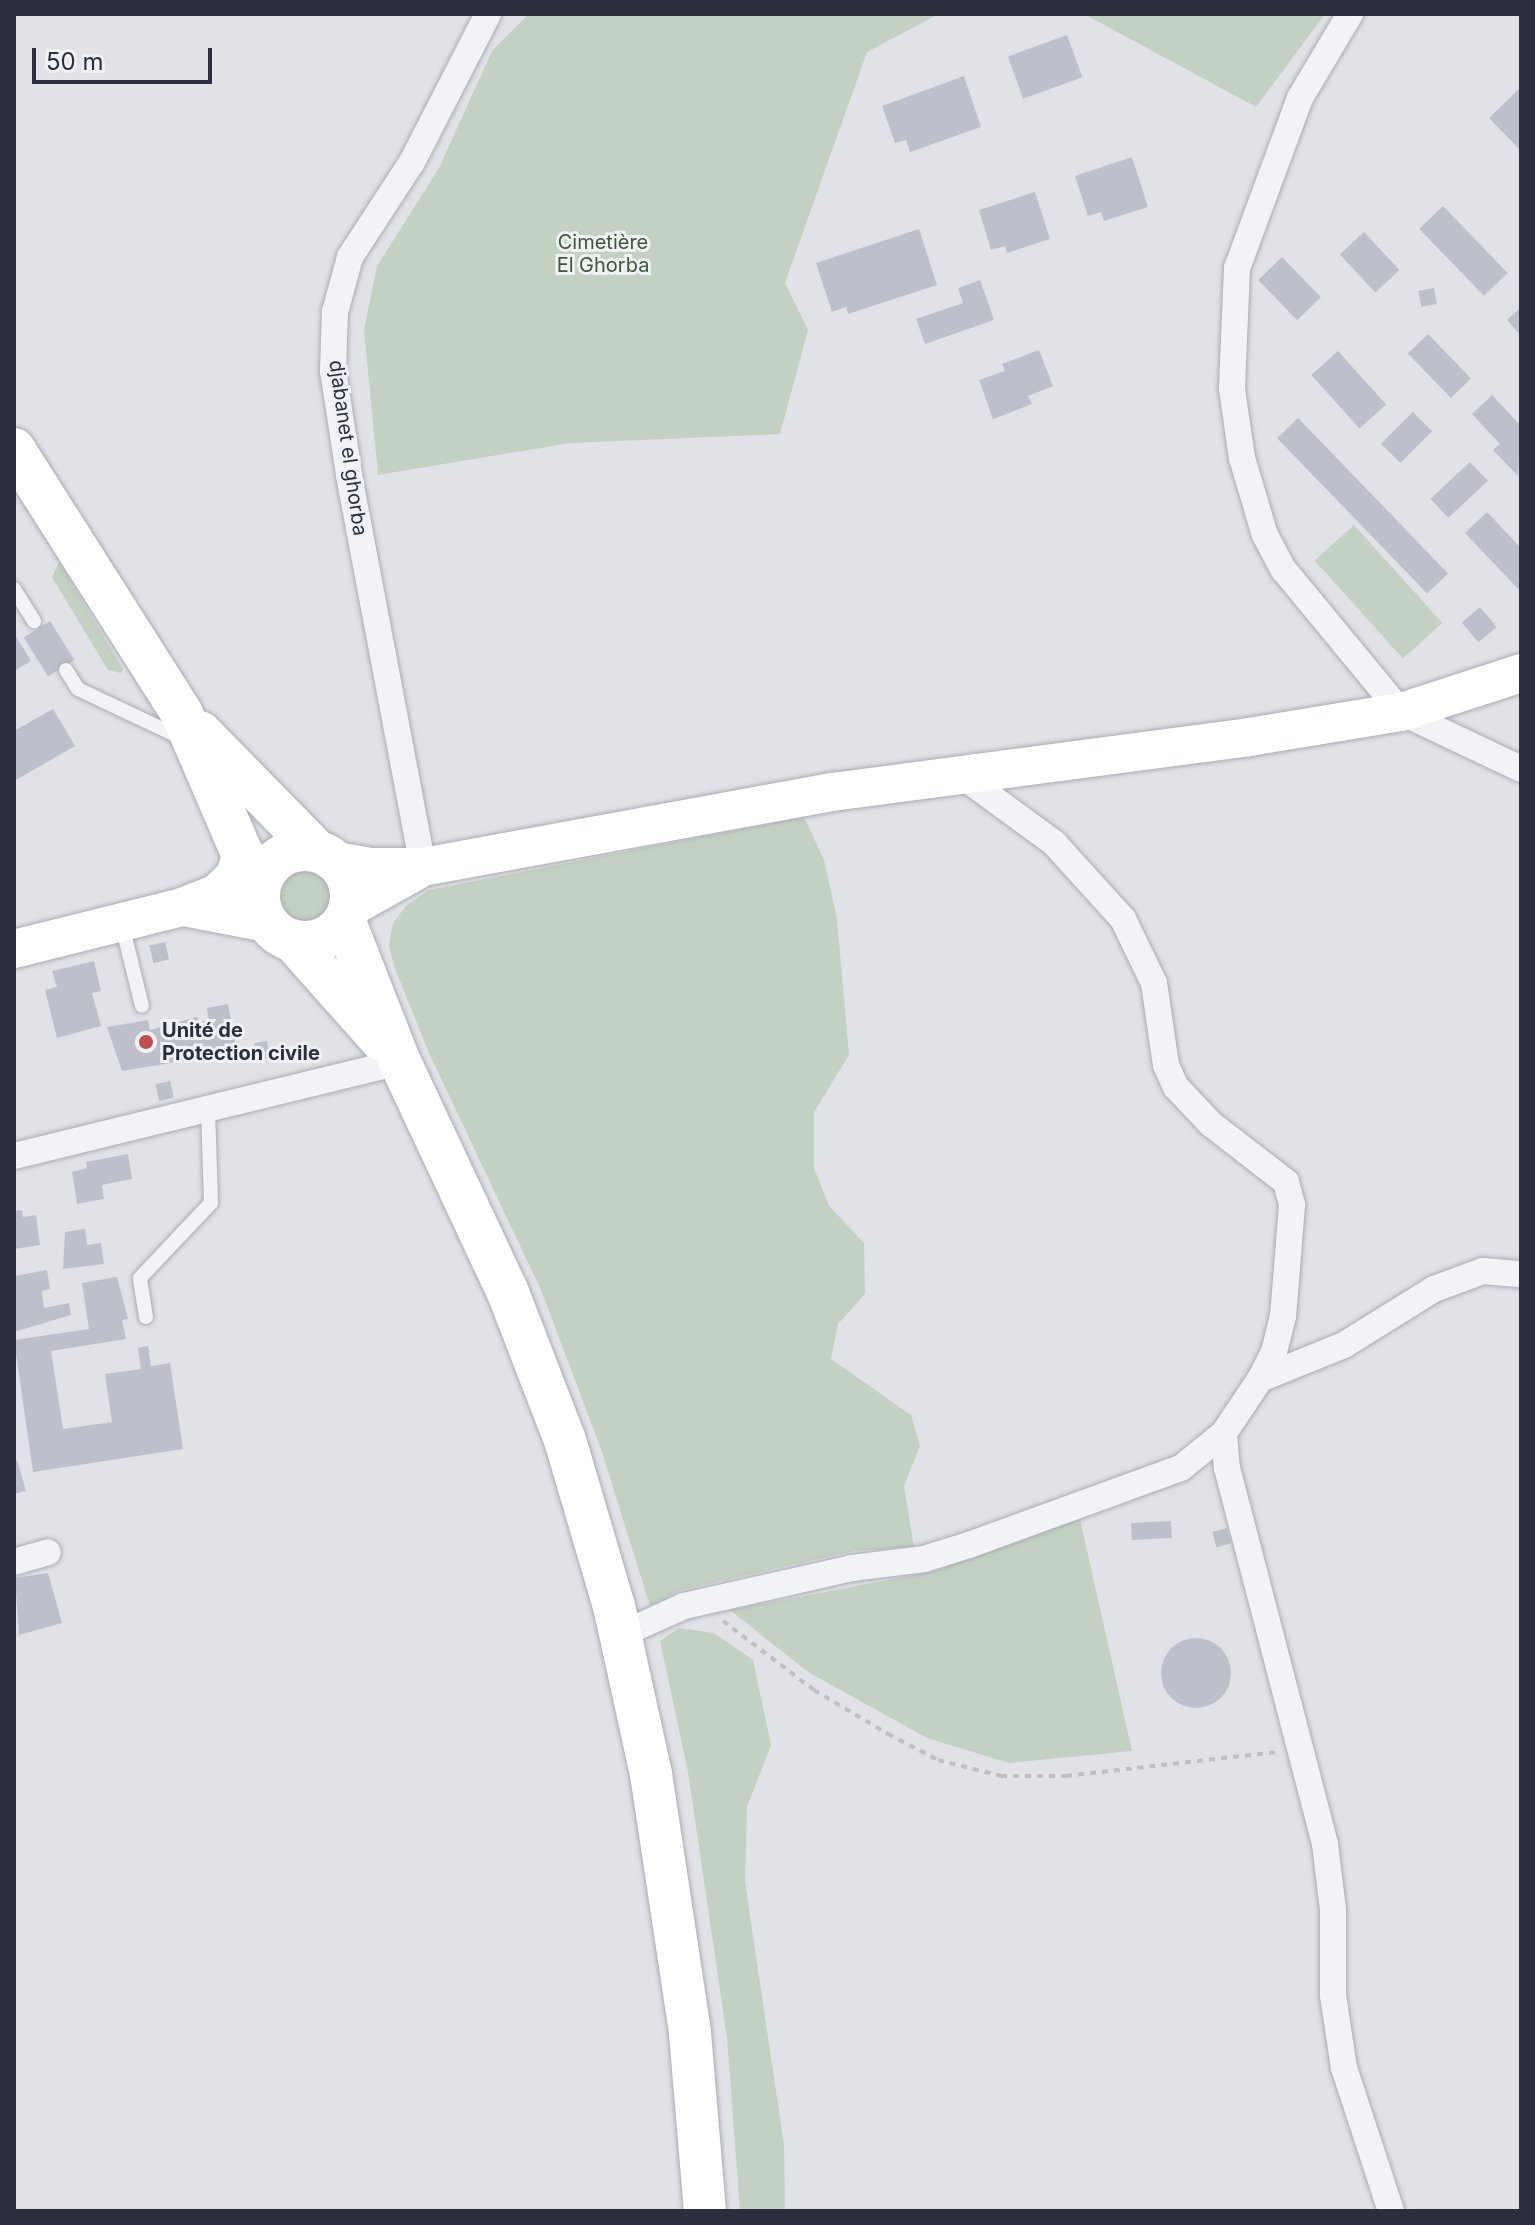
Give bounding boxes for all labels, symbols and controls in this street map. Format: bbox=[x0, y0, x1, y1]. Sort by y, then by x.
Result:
scale bar bbox=[36, 32, 216, 82]
text: 50 m bbox=[46, 47, 104, 76]
park label: Cimetière El Ghorba bbox=[557, 231, 649, 278]
street label: djabanet el ghorba bbox=[324, 359, 372, 537]
place label: Unité de Protection civile bbox=[162, 1018, 320, 1065]
marker: Unité de Protection civile bbox=[137, 1033, 155, 1051]

